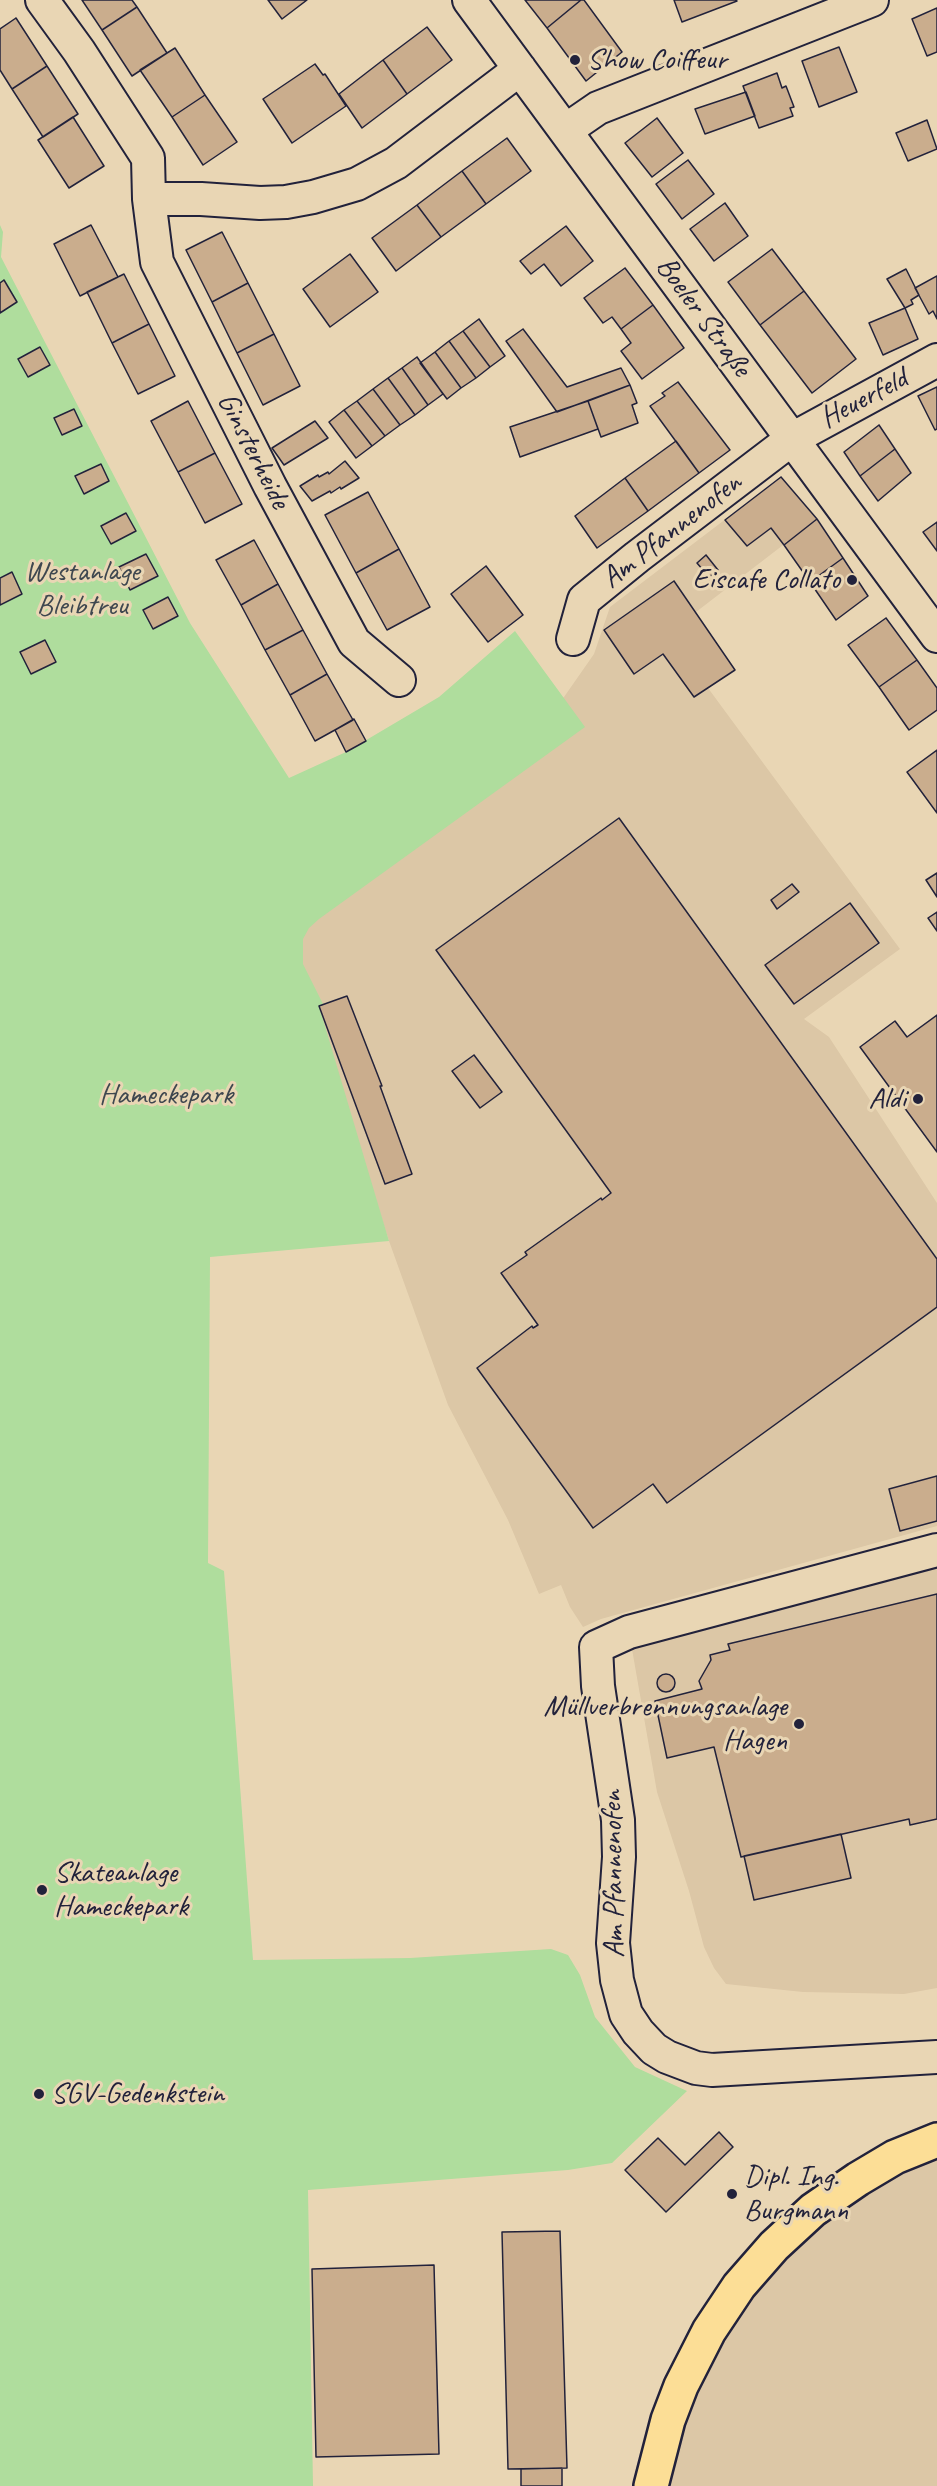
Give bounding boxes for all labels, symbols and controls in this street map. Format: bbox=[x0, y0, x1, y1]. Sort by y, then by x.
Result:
place label: Show Coiffeur bbox=[587, 42, 726, 78]
marker: Show Coiffeur bbox=[568, 53, 582, 67]
street label: Boeler Straße bbox=[647, 250, 759, 384]
street label: Heuerfeld bbox=[814, 361, 914, 437]
street label: Ginsterheide bbox=[209, 387, 297, 515]
street label: Am Pfannenofen bbox=[595, 465, 749, 597]
park label: Westanlage Bleibtreu bbox=[24, 554, 140, 624]
place label: Eiscafe Collato bbox=[693, 562, 840, 598]
marker: Eiscafe Collato bbox=[845, 573, 859, 587]
park label: Hameckepark bbox=[99, 1077, 233, 1113]
place label: Aldi bbox=[868, 1081, 906, 1117]
marker: Aldi bbox=[911, 1092, 925, 1106]
place label: Müllverbrennungsanlage Hagen bbox=[543, 1689, 787, 1760]
marker: Müllverbrennungsanlage Hagen bbox=[792, 1717, 806, 1731]
street label: Am Pfannenofen bbox=[595, 1790, 633, 1958]
place label: Skateanlage Hameckepark bbox=[54, 1855, 188, 1926]
marker: Skateanlage Hameckepark bbox=[35, 1883, 49, 1897]
place label: SGV-Gedenkstein bbox=[51, 2076, 224, 2112]
marker: SGV-Gedenkstein bbox=[32, 2087, 46, 2101]
place label: Dipl. Ing. Burgmann bbox=[744, 2159, 848, 2230]
marker: Dipl. Ing. Burgmann bbox=[725, 2187, 739, 2201]

